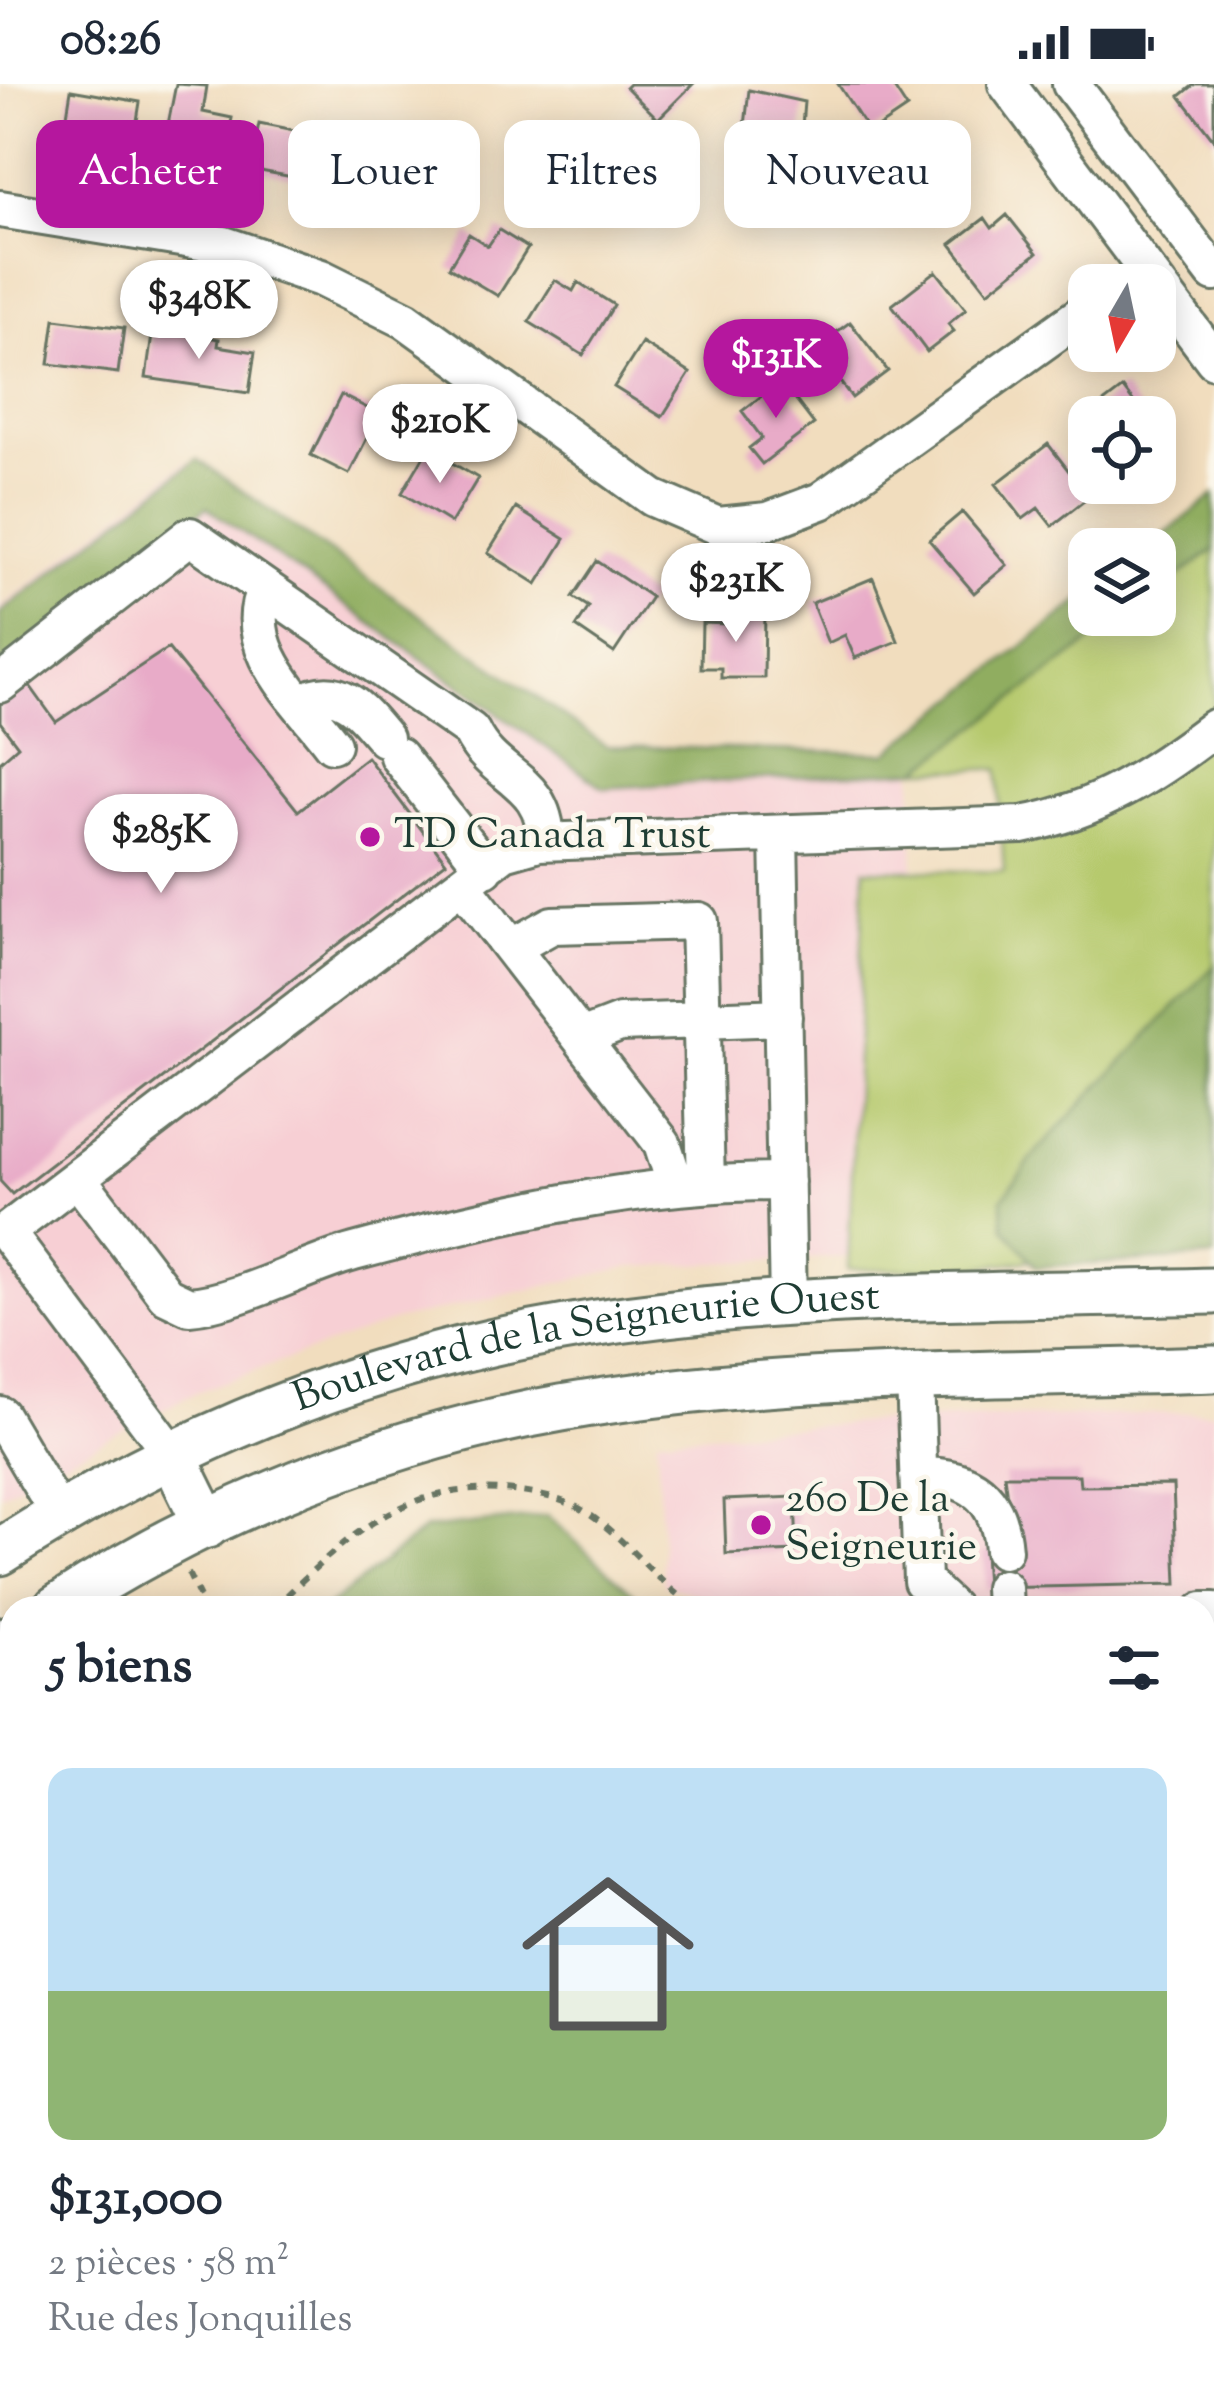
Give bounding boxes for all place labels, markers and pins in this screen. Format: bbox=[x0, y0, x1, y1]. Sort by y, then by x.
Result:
pin: $348K bbox=[115, 260, 283, 362]
pin: $131K bbox=[692, 319, 860, 421]
pin: $210K bbox=[356, 384, 524, 486]
pin: $231K bbox=[652, 543, 820, 645]
pin: $285K bbox=[77, 794, 245, 896]
place label: TD Canada Trust bbox=[394, 807, 711, 867]
marker: TD Canada Trust bbox=[357, 824, 383, 850]
place label: 260 De la Seigneurie bbox=[785, 1471, 977, 1579]
marker: 260 De la Seigneurie bbox=[748, 1512, 774, 1538]

